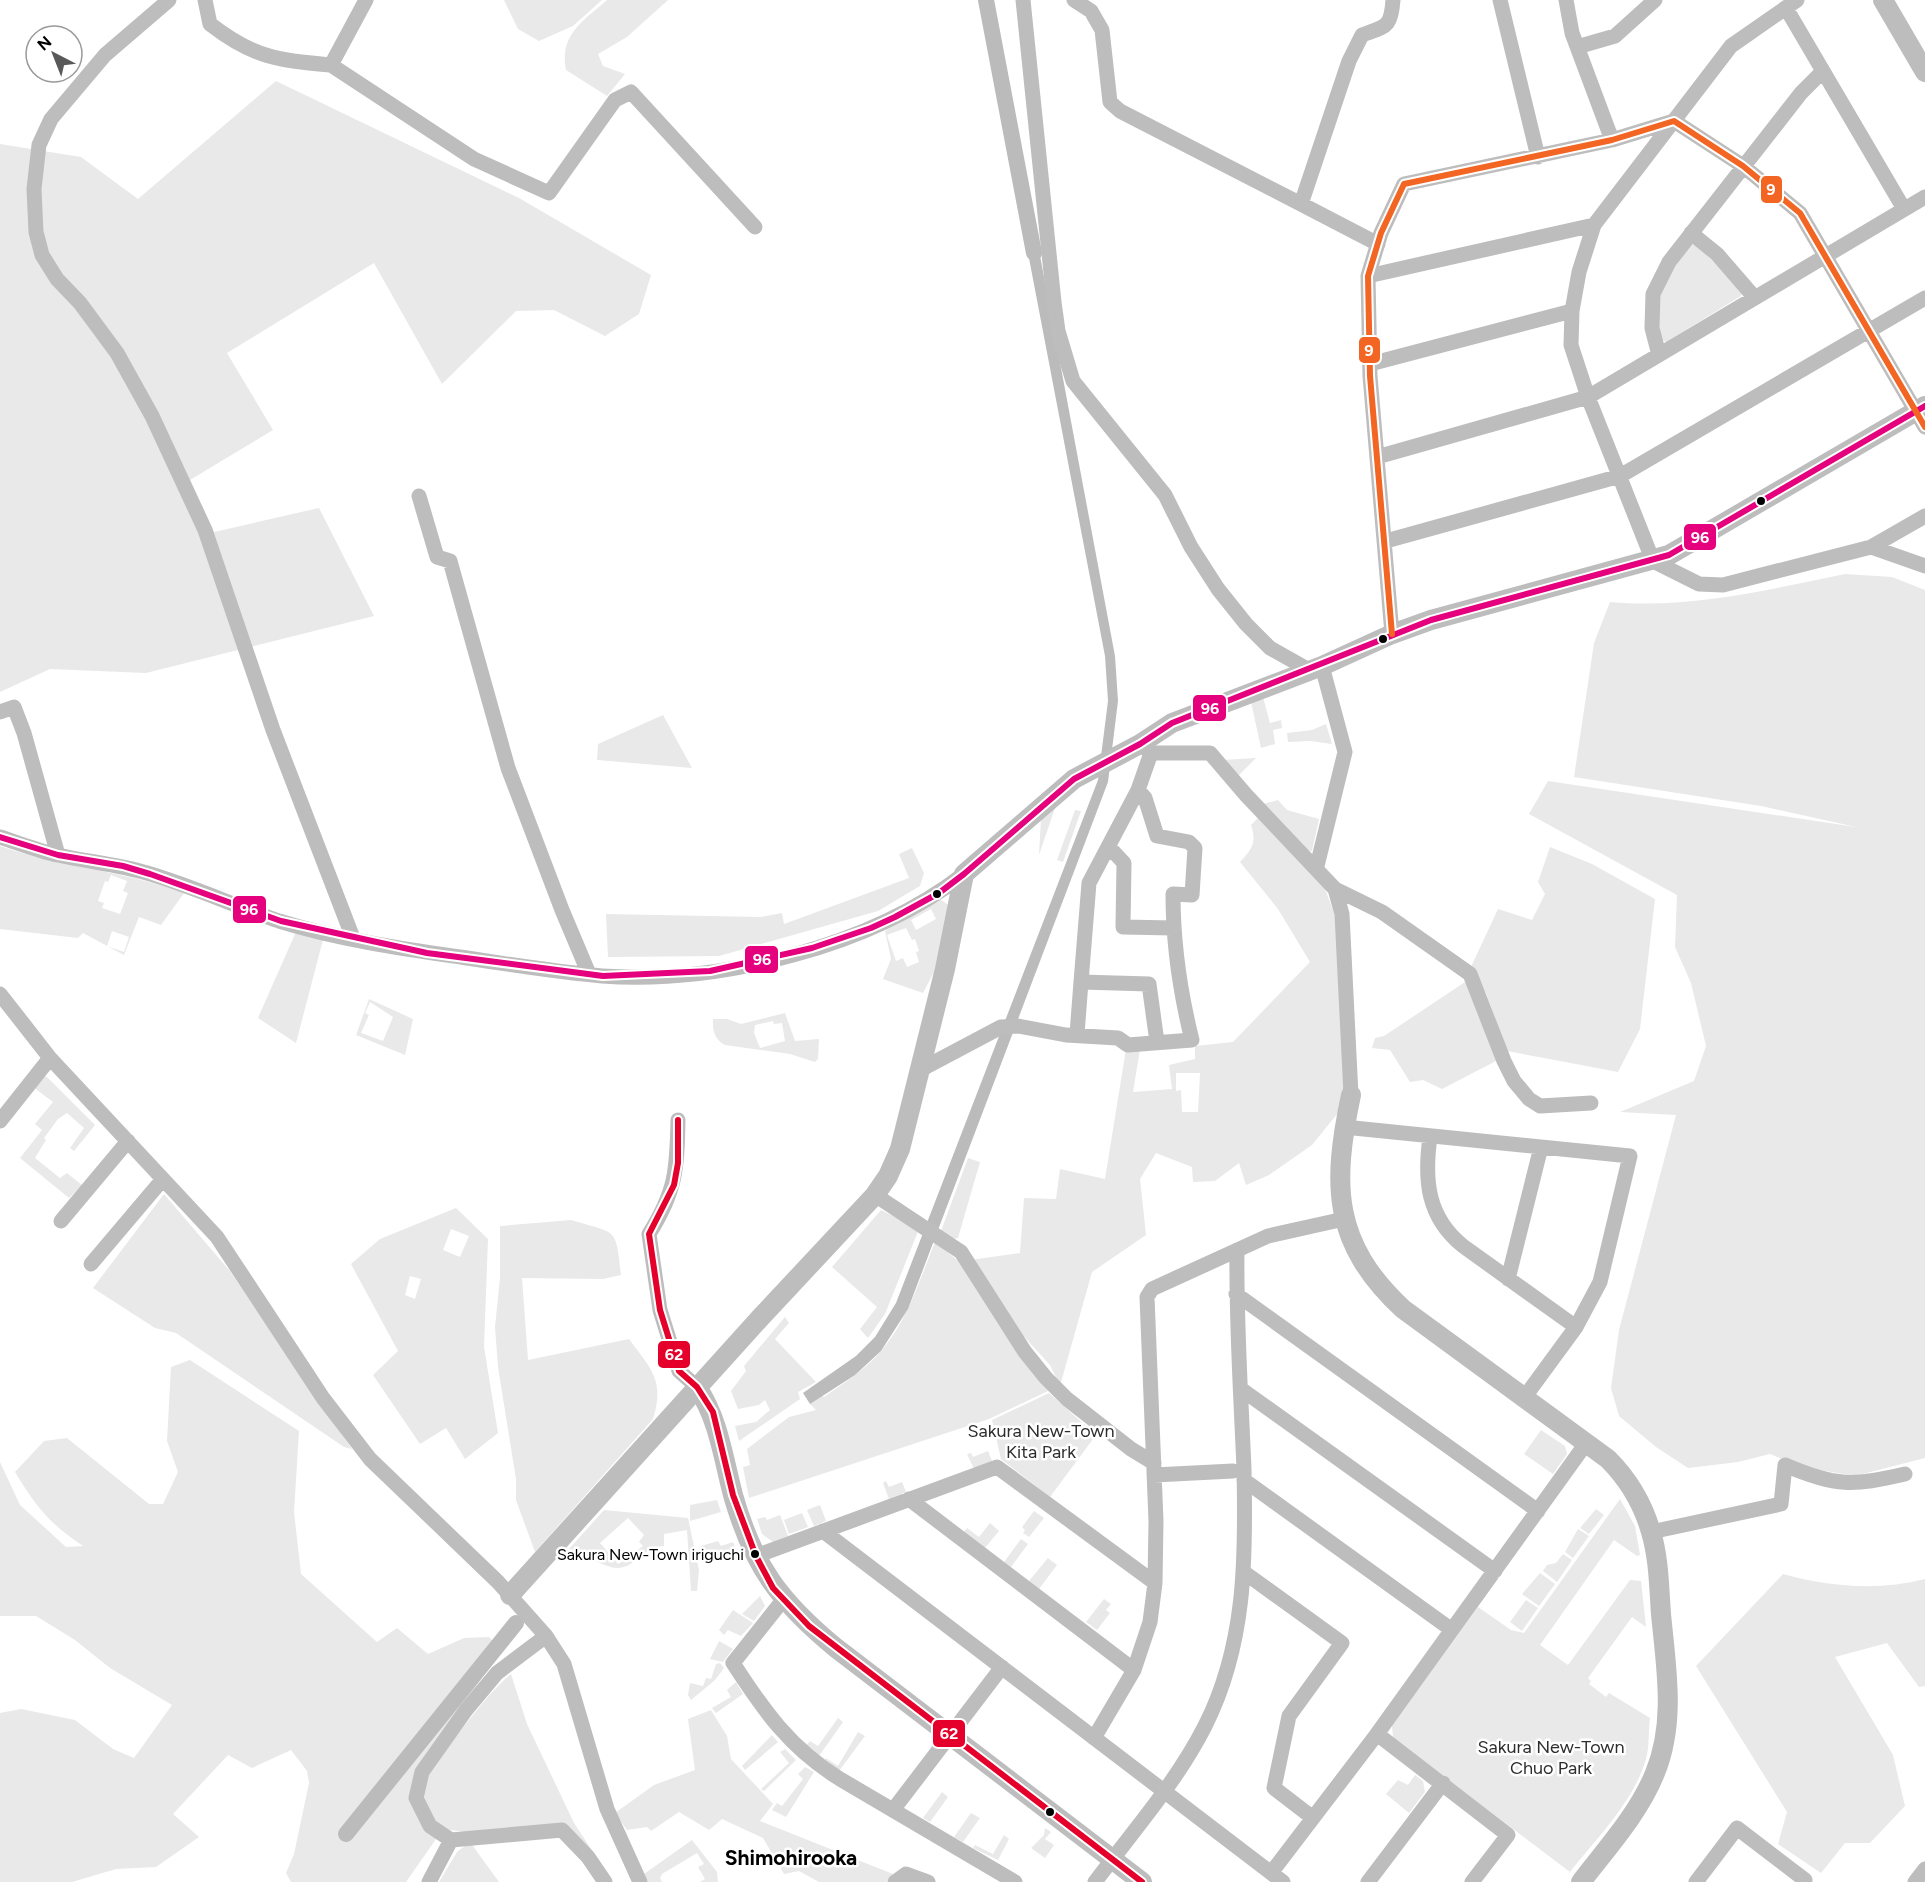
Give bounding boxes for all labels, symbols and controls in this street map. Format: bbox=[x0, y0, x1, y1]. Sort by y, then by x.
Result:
north arrow bbox=[24, 24, 84, 84]
text: N bbox=[33, 32, 55, 54]
line badge: 9 bbox=[1760, 175, 1783, 204]
text: 9 bbox=[1766, 180, 1776, 199]
line badge: 9 bbox=[1358, 336, 1381, 364]
text: 9 bbox=[1364, 341, 1374, 360]
unlabelled marker bbox=[1755, 495, 1767, 507]
line badge: 96 bbox=[1683, 523, 1717, 551]
text: 96 bbox=[1691, 528, 1709, 547]
unlabelled marker bbox=[1377, 633, 1389, 645]
line badge: 96 bbox=[1192, 694, 1227, 722]
text: 96 bbox=[1201, 699, 1219, 718]
unlabelled marker bbox=[931, 888, 943, 900]
line badge: 96 bbox=[232, 895, 267, 924]
text: 96 bbox=[240, 900, 258, 919]
line badge: 96 bbox=[744, 945, 779, 974]
text: 96 bbox=[753, 950, 771, 969]
line badge: 62 bbox=[657, 1340, 691, 1369]
text: 62 bbox=[665, 1345, 683, 1364]
park label: Sakura New-Town Kita Park bbox=[967, 1420, 1115, 1463]
place label: Sakura New-Town iriguchi bbox=[557, 1545, 744, 1564]
marker: Sakura New-Town iriguchi bbox=[749, 1548, 761, 1560]
line badge: 62 bbox=[932, 1719, 966, 1748]
text: 62 bbox=[940, 1724, 958, 1743]
park label: Sakura New-Town Chuo Park bbox=[1477, 1736, 1625, 1779]
unlabelled marker bbox=[1044, 1806, 1056, 1818]
district label: Shimohirooka bbox=[725, 1845, 857, 1870]

